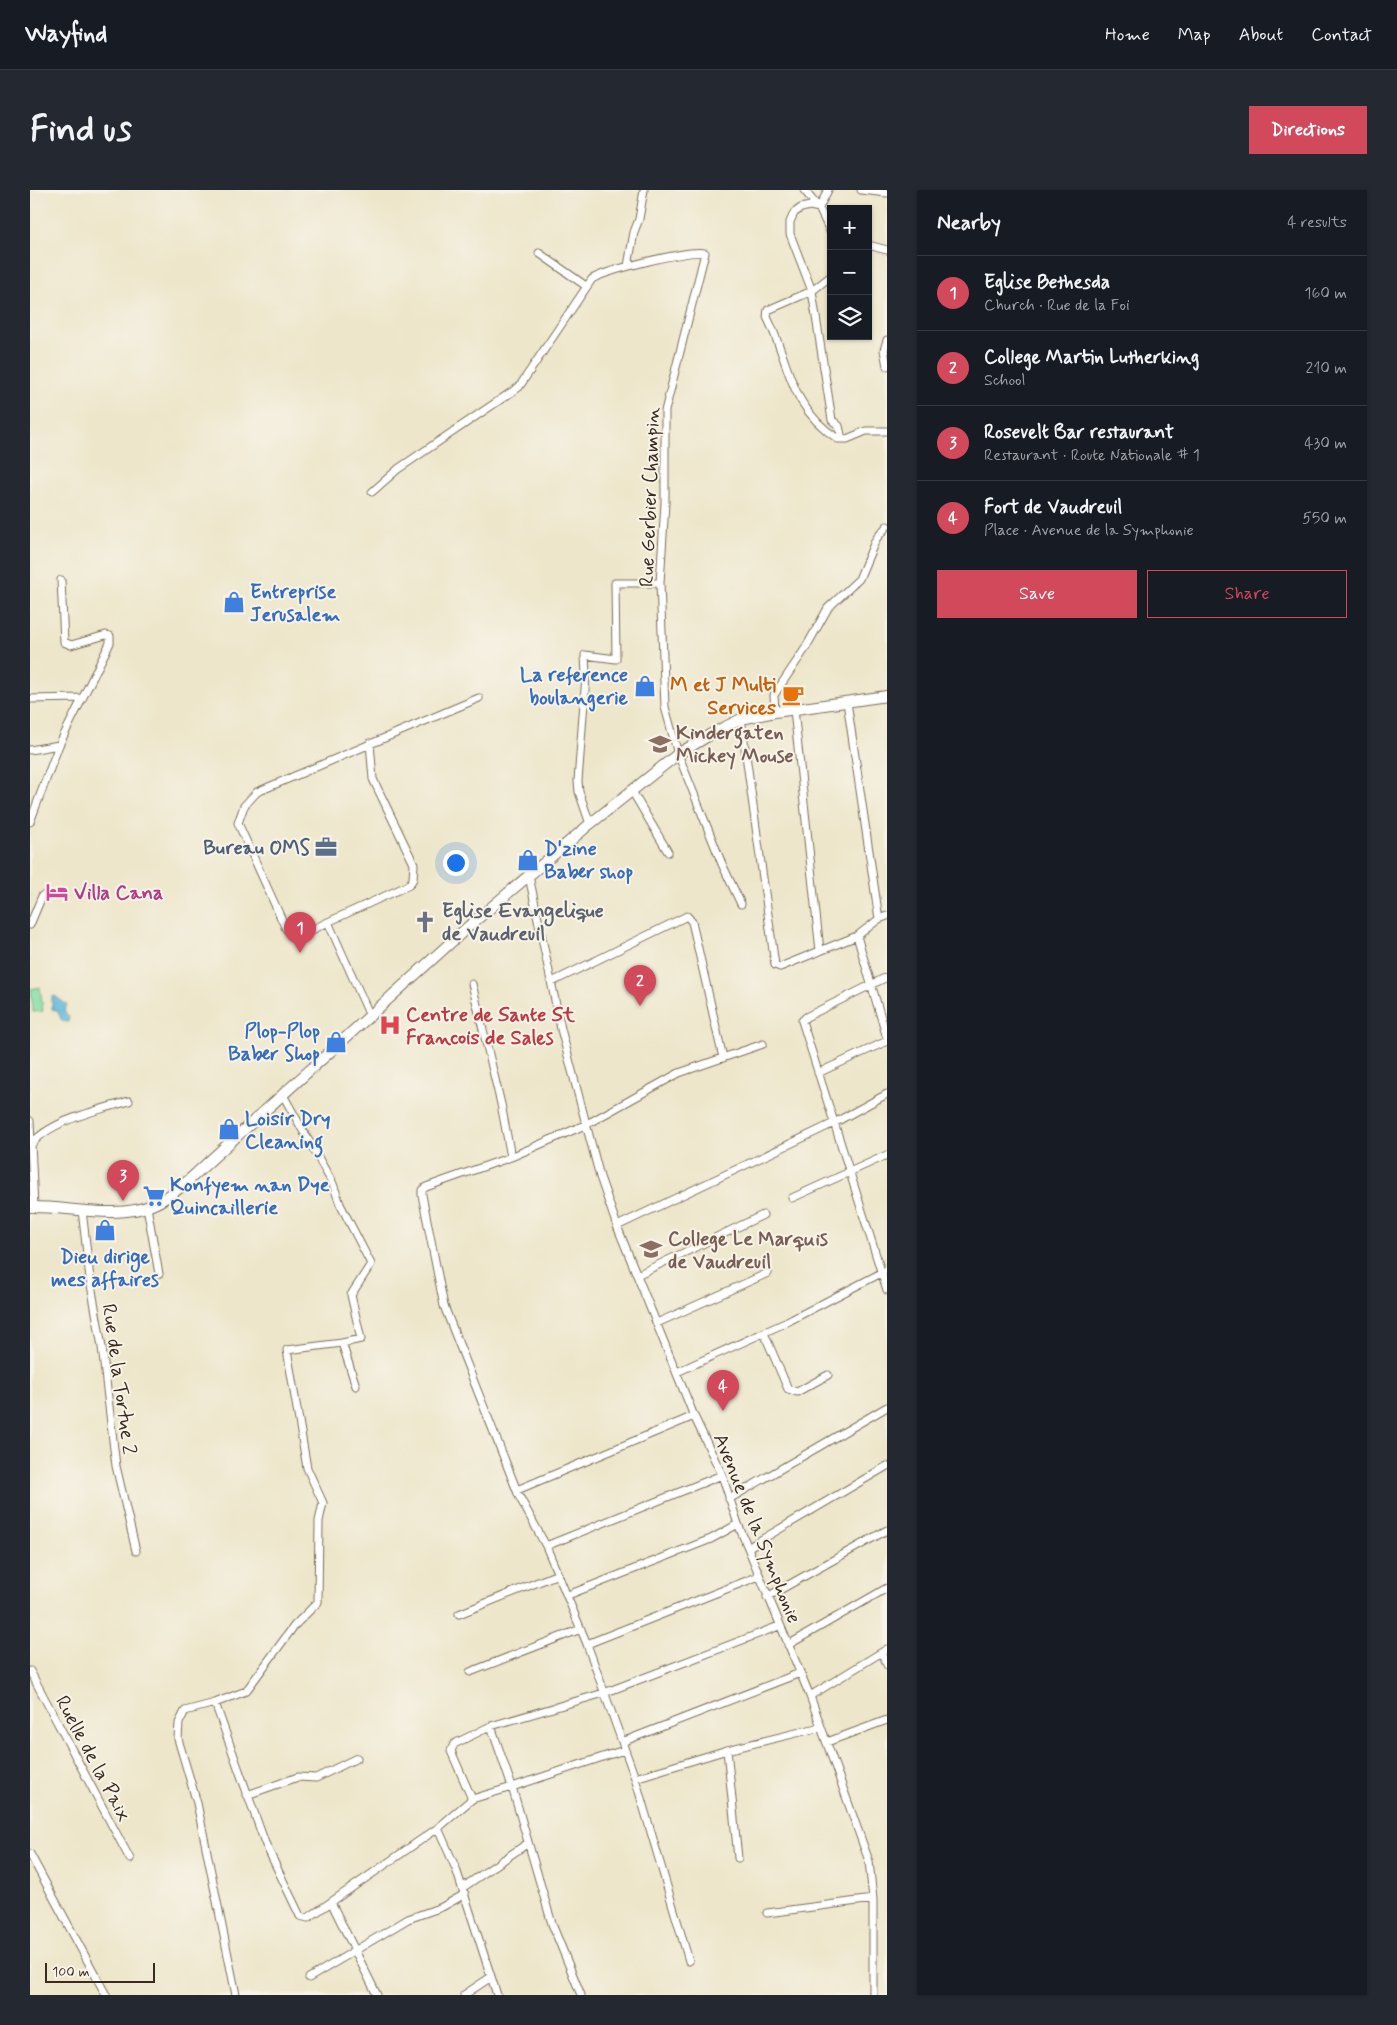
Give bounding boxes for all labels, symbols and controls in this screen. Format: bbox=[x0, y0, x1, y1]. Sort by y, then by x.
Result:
text: Wayfind bbox=[25, 19, 107, 50]
text: Home bbox=[1105, 23, 1150, 47]
text: Map bbox=[1178, 23, 1211, 47]
text: About bbox=[1239, 23, 1283, 47]
text: Contact bbox=[1311, 23, 1372, 47]
button: Directions bbox=[1249, 106, 1367, 154]
text: Find us bbox=[30, 107, 132, 153]
map controls bbox=[827, 205, 872, 340]
button: + bbox=[827, 205, 872, 250]
text: Nearby bbox=[937, 209, 1001, 237]
text: 4 results bbox=[1287, 212, 1347, 233]
button: − bbox=[827, 250, 872, 295]
text: Eglise Bethesda bbox=[984, 270, 1110, 295]
text: 1 bbox=[949, 283, 957, 304]
text: 160 m bbox=[1304, 283, 1347, 304]
button: layers bbox=[827, 295, 872, 340]
text: Church · Rue de la Foi bbox=[984, 295, 1130, 316]
text: College Martin Lutherking bbox=[984, 345, 1199, 370]
text: 2 bbox=[949, 358, 957, 379]
text: 210 m bbox=[1306, 358, 1347, 379]
text: School bbox=[984, 370, 1025, 391]
street label: Rue Gerbier Champin bbox=[634, 406, 667, 588]
text: Rosevelt Bar restaurant bbox=[984, 420, 1174, 445]
text: 3 bbox=[949, 433, 957, 454]
text: 430 m bbox=[1304, 433, 1347, 454]
text: Restaurant · Route Nationale # 1 bbox=[984, 445, 1200, 466]
text: Fort de Vaudreuil bbox=[984, 495, 1122, 520]
text: 4 bbox=[948, 508, 958, 529]
text: 550 m bbox=[1302, 508, 1347, 529]
text: Place · Avenue de la Symphonie bbox=[984, 520, 1194, 541]
button: Save bbox=[937, 570, 1137, 618]
button: Share bbox=[1147, 570, 1347, 618]
place label: Entreprise Jerusalem bbox=[250, 579, 340, 629]
shop icon: Entreprise Jerusalem bbox=[221, 589, 247, 615]
place label: La reference boulangerie bbox=[520, 662, 629, 712]
place label: M et J Multi Services bbox=[670, 672, 776, 722]
shop icon: La reference boulangerie bbox=[632, 673, 658, 699]
cafe icon: M et J Multi Services bbox=[780, 682, 806, 708]
place label: Kindergaten Mickey Mouse bbox=[676, 720, 794, 770]
school or university icon: Kindergaten Mickey Mouse bbox=[647, 731, 673, 757]
office icon: Bureau OMS bbox=[313, 834, 339, 860]
place label: Bureau OMS bbox=[203, 835, 311, 862]
place label: D'zine Baber shop bbox=[544, 836, 633, 886]
shop icon: D'zine Baber shop bbox=[515, 847, 541, 873]
your location bbox=[443, 850, 469, 876]
hotel icon: Villa Cana bbox=[44, 879, 70, 905]
place label: Villa Cana bbox=[74, 880, 163, 907]
place label: Eglise Evangelique de Vaudreuil bbox=[442, 898, 604, 948]
church icon: Eglise Evangelique de Vaudreuil bbox=[412, 909, 438, 935]
pin: 1 bbox=[284, 912, 316, 953]
pin: 2 bbox=[624, 965, 656, 1006]
place label: Centre de Sante St Francois de Sales bbox=[406, 1002, 576, 1052]
hospital icon: Centre de Sante St Francois de Sales bbox=[377, 1012, 403, 1038]
place label: Plop-Plop Baber Shop bbox=[228, 1018, 320, 1068]
shop icon: Plop-Plop Baber Shop bbox=[323, 1029, 349, 1055]
place label: Loisir Dry Cleaning bbox=[245, 1106, 331, 1158]
shop icon: Loisir Dry Cleaning bbox=[216, 1116, 242, 1142]
pin: 3 bbox=[107, 1160, 139, 1201]
place label: Konfyem nan Dye Quincaillerie bbox=[170, 1172, 330, 1222]
supermarket icon: Konfyem nan Dye Quincaillerie bbox=[141, 1183, 167, 1209]
shop icon: Dieu dirige mes affaires bbox=[92, 1217, 118, 1243]
place label: College Le Marquis de Vaudreuil bbox=[668, 1226, 828, 1276]
school or university icon: College Le Marquis de Vaudreuil bbox=[638, 1236, 664, 1262]
place label: Dieu dirige mes affaires bbox=[51, 1244, 159, 1294]
street label: Rue de la Tortue 2 bbox=[95, 1302, 142, 1456]
pin: 4 bbox=[707, 1370, 739, 1411]
street label: Avenue de la Symphonie bbox=[706, 1430, 807, 1628]
street label: Ruelle de la Paix bbox=[48, 1691, 137, 1827]
scale bar bbox=[45, 1960, 155, 1983]
text: 100 m bbox=[52, 1963, 90, 1981]

